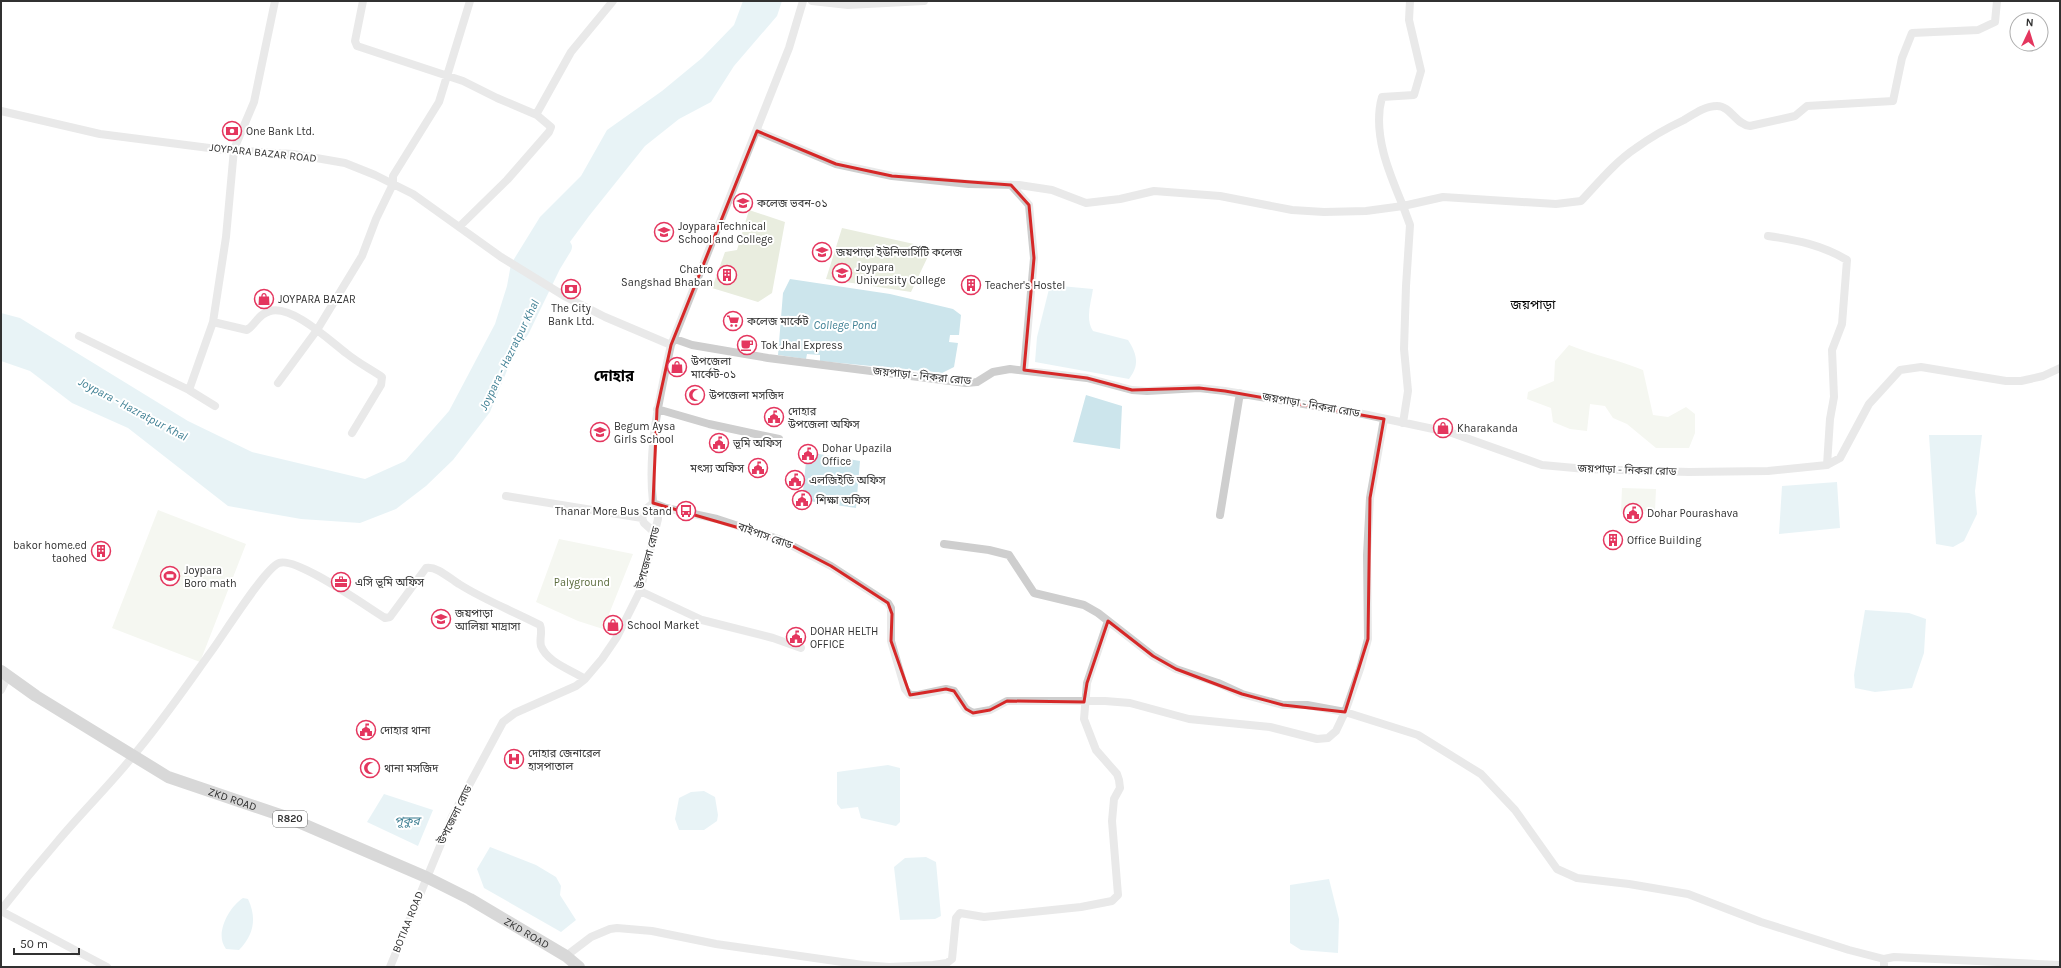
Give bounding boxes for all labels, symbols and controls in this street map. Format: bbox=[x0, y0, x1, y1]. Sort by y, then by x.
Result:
north arrow bbox=[2009, 12, 2049, 52]
text: N bbox=[2025, 16, 2034, 29]
bank icon: One Bank Ltd. bbox=[221, 120, 243, 142]
place label: One Bank Ltd. bbox=[246, 125, 314, 138]
street label: JOYPARA BAZAR ROAD bbox=[209, 141, 317, 165]
school or university icon: কলেজ ভবন-০১ bbox=[732, 192, 754, 214]
place label: কলেজ ভবন-০১ bbox=[756, 197, 828, 210]
place label: Joypara Technical School and College bbox=[678, 220, 773, 246]
school or university icon: Joypara Technical School and College bbox=[653, 221, 675, 243]
school or university icon: জয়পাড়া ইউনিভার্সিটি কলেজ bbox=[811, 241, 833, 263]
place label: জয়পাড়া ইউনিভার্সিটি কলেজ bbox=[835, 245, 963, 259]
place label: Joypara University College bbox=[856, 261, 946, 287]
school or university icon: Joypara University College bbox=[831, 262, 853, 284]
place label: Chatro Sangshad Bhaban bbox=[621, 263, 713, 289]
building icon: Chatro Sangshad Bhaban bbox=[716, 264, 738, 286]
building icon: Teacher's Hostel bbox=[960, 274, 982, 296]
bank icon: The City Bank Ltd. bbox=[560, 278, 582, 300]
place label: Teacher's Hostel bbox=[985, 279, 1065, 292]
shop icon: JOYPARA BAZAR bbox=[253, 288, 275, 310]
place label: JOYPARA BAZAR bbox=[278, 293, 356, 306]
water label: Joypara - Hazratpur Khal bbox=[476, 297, 542, 413]
district label: জয়পাড়া bbox=[1510, 297, 1556, 312]
place label: The City Bank Ltd. bbox=[548, 302, 594, 328]
supermarket icon: কলেজ মার্কেট bbox=[722, 310, 744, 332]
place label: কলেজ মার্কেট bbox=[746, 314, 809, 328]
water label: College Pond bbox=[813, 318, 877, 332]
cafe icon: Tok Jhal Express bbox=[736, 334, 758, 356]
place label: Tok Jhal Express bbox=[761, 339, 843, 352]
place label: উপজেলা মার্কেট-০১ bbox=[690, 355, 736, 381]
shop icon: উপজেলা মার্কেট-০১ bbox=[666, 356, 688, 378]
street label: জয়পাড়া - নিকরা রোড bbox=[871, 364, 972, 388]
district label: দোহার bbox=[594, 367, 635, 385]
water label: Joypara - Hazratpur Khal bbox=[76, 374, 190, 444]
mosque icon: উপজেলা মসজিদ bbox=[684, 384, 706, 406]
place label: উপজেলা মসজিদ bbox=[708, 389, 785, 402]
street label: জয়পাড়া - নিকরা রোড bbox=[1260, 390, 1361, 420]
place label: দোহার উপজেলা অফিস bbox=[787, 405, 860, 431]
public building icon: দোহার উপজেলা অফিস bbox=[763, 406, 785, 428]
shop icon: Kharakanda bbox=[1432, 417, 1454, 439]
place label: Begum Aysa Girls School bbox=[614, 420, 675, 446]
school or university icon: Begum Aysa Girls School bbox=[589, 421, 611, 443]
place label: Kharakanda bbox=[1457, 422, 1518, 435]
public building icon: ভূমি অফিস bbox=[708, 432, 730, 454]
place label: ভূমি অফিস bbox=[732, 437, 782, 450]
place label: Dohar Upazila Office bbox=[822, 442, 892, 468]
public building icon: Dohar Upazila Office bbox=[797, 443, 819, 465]
public building icon: মৎস্য অফিস bbox=[747, 457, 769, 479]
place label: মৎস্য অফিস bbox=[689, 462, 744, 475]
street label: জয়পাড়া - নিকরা রোড bbox=[1576, 462, 1677, 478]
public building icon: এলজিইডি অফিস bbox=[784, 469, 806, 491]
place label: এলজিইডি অফিস bbox=[809, 474, 886, 487]
public building icon: শিক্ষা অফিস bbox=[791, 489, 813, 511]
place label: শিক্ষা অফিস bbox=[815, 494, 870, 507]
bus stop icon: Thanar More Bus Stand bbox=[675, 500, 697, 522]
public building icon: Dohar Pourashava bbox=[1622, 502, 1644, 524]
place label: Thanar More Bus Stand bbox=[555, 505, 672, 518]
place label: Dohar Pourashava bbox=[1647, 507, 1738, 520]
street label: বাইপাস রোড bbox=[735, 520, 794, 552]
street label: উপজেলা রোড bbox=[633, 525, 663, 592]
building icon: Office Building bbox=[1602, 529, 1624, 551]
place label: Office Building bbox=[1627, 534, 1702, 547]
place label: bakor home.ed taohed bbox=[13, 539, 87, 565]
building icon: bakor home.ed taohed bbox=[90, 540, 112, 562]
place label: Joypara Boro math bbox=[184, 564, 237, 590]
sports icon: Joypara Boro math bbox=[159, 565, 181, 587]
office icon: এসি ভূমি অফিস bbox=[330, 571, 352, 593]
place label: এসি ভূমি অফিস bbox=[355, 576, 424, 589]
park label: Palyground bbox=[554, 576, 610, 589]
place label: জয়পাড়া আলিয়া মাদ্রাসা bbox=[454, 607, 521, 633]
school or university icon: জয়পাড়া আলিয়া মাদ্রাসা bbox=[430, 608, 452, 630]
shop icon: School Market bbox=[602, 614, 624, 636]
place label: School Market bbox=[627, 619, 699, 632]
place label: DOHAR HELTH OFFICE bbox=[810, 625, 878, 651]
public building icon: DOHAR HELTH OFFICE bbox=[785, 626, 807, 648]
public building icon: দোহার থানা bbox=[355, 719, 377, 741]
place label: দোহার থানা bbox=[380, 724, 432, 737]
place label: দোহার জেনারেল হাসপাতাল bbox=[527, 747, 601, 773]
hospital icon: দোহার জেনারেল হাসপাতাল bbox=[503, 748, 525, 770]
mosque icon: থানা মসজিদ bbox=[359, 757, 381, 779]
place label: থানা মসজিদ bbox=[384, 762, 439, 775]
street label: উপজেলা রোড bbox=[435, 783, 475, 848]
street label: ZKD ROAD bbox=[206, 785, 259, 813]
road number: R820 bbox=[273, 811, 307, 827]
water label: পূকুর bbox=[394, 814, 423, 828]
street label: BOTIAA ROAD bbox=[390, 889, 426, 955]
street label: ZKD ROAD bbox=[502, 914, 552, 951]
scale bar bbox=[14, 930, 79, 956]
text: 50 m bbox=[20, 937, 48, 951]

